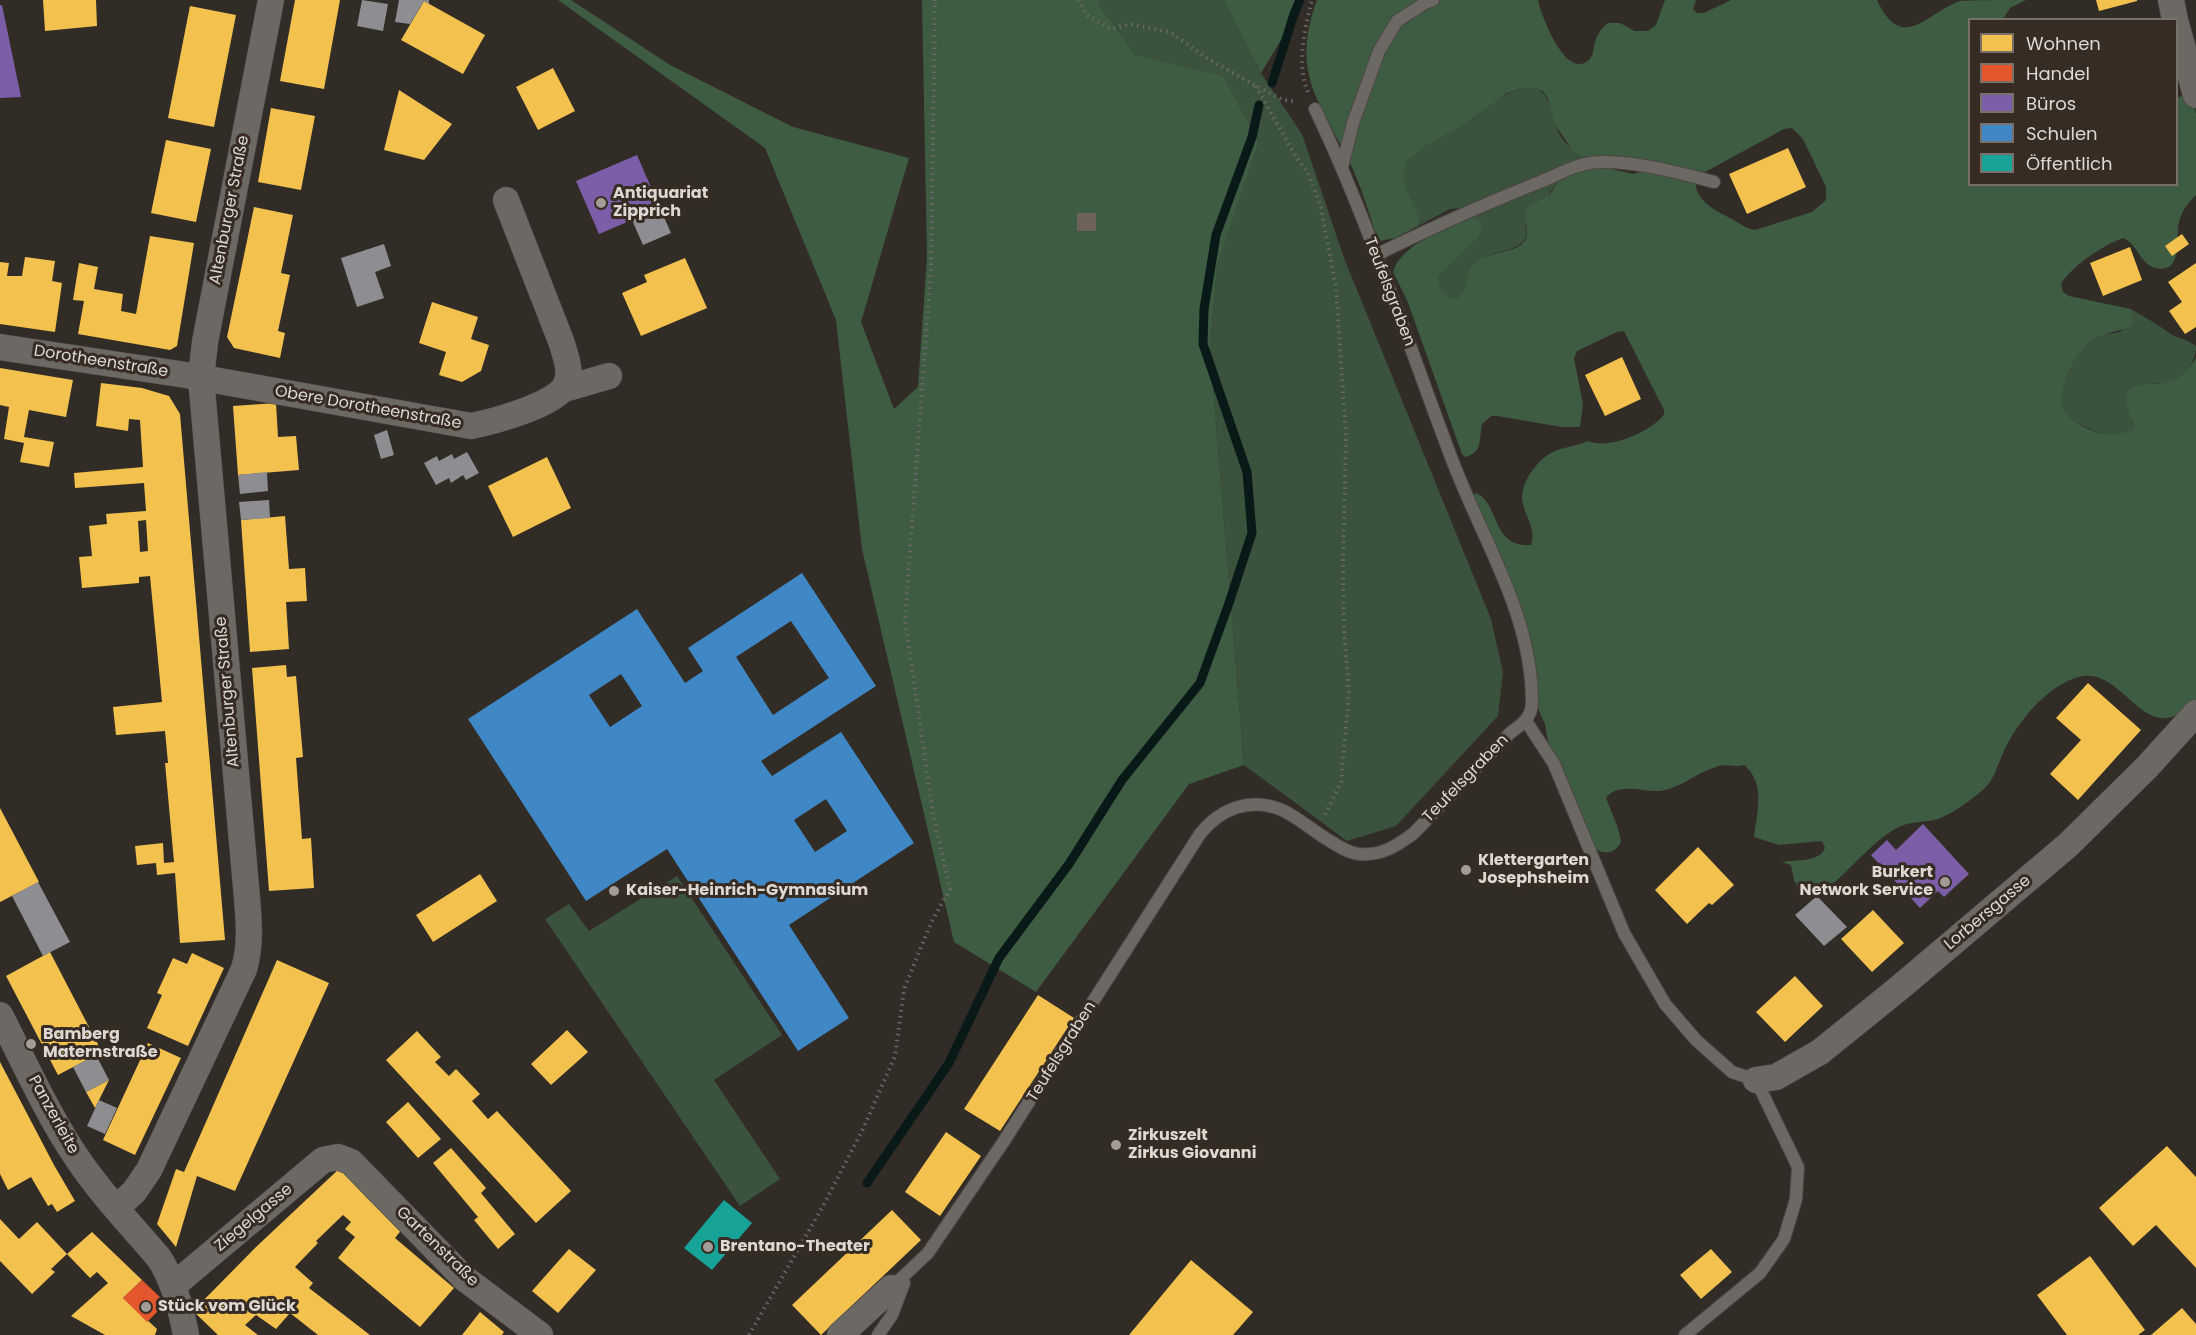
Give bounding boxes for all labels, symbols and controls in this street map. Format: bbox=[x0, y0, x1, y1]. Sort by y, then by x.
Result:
legend bbox=[1968, 18, 2178, 186]
text: Wohnen bbox=[2026, 31, 2101, 56]
text: Handel bbox=[2026, 61, 2090, 86]
text: Büros bbox=[2026, 91, 2076, 116]
text: Schulen bbox=[2026, 121, 2098, 146]
street label: Altenburger Straße bbox=[206, 134, 254, 286]
text: Öffentlich bbox=[2026, 151, 2113, 176]
place label: Antiquariat Zipprich bbox=[613, 184, 708, 222]
marker: Antiquariat Zipprich bbox=[594, 196, 608, 210]
street label: Teufelsgraben bbox=[1359, 235, 1419, 349]
street label: Dorotheenstraße bbox=[32, 342, 170, 382]
street label: Obere Dorotheenstraße bbox=[273, 382, 463, 434]
street label: Altenburger Straße bbox=[212, 616, 244, 768]
street label: Teufelsgraben bbox=[1419, 731, 1513, 827]
place label: Klettergarten Josephsheim bbox=[1478, 851, 1589, 889]
marker: Klettergarten Josephsheim bbox=[1459, 863, 1473, 877]
place label: Burkert Network Service bbox=[1800, 863, 1933, 901]
street label: Lorbersgasse bbox=[1941, 871, 2035, 955]
marker: Burkert Network Service bbox=[1938, 875, 1952, 889]
place label: Kaiser-Heinrich-Gymnasium bbox=[626, 881, 868, 901]
marker: Kaiser-Heinrich-Gymnasium bbox=[607, 884, 621, 898]
street label: Teufelsgraben bbox=[1023, 998, 1101, 1106]
place label: Bamberg Maternstraße bbox=[43, 1025, 158, 1063]
marker: Bamberg Maternstraße bbox=[24, 1037, 38, 1051]
street label: Panzerleite bbox=[24, 1072, 82, 1158]
place label: Zirkuszelt Zirkus Giovanni bbox=[1128, 1126, 1256, 1164]
marker: Zirkuszelt Zirkus Giovanni bbox=[1109, 1138, 1123, 1152]
street label: Ziegelgasse bbox=[211, 1180, 297, 1256]
street label: Gartenstraße bbox=[392, 1203, 482, 1291]
place label: Brentano-Theater bbox=[720, 1237, 870, 1257]
marker: Brentano-Theater bbox=[701, 1240, 715, 1254]
place label: Stück vom Glück bbox=[158, 1297, 296, 1317]
marker: Stück vom Glück bbox=[139, 1300, 153, 1314]

